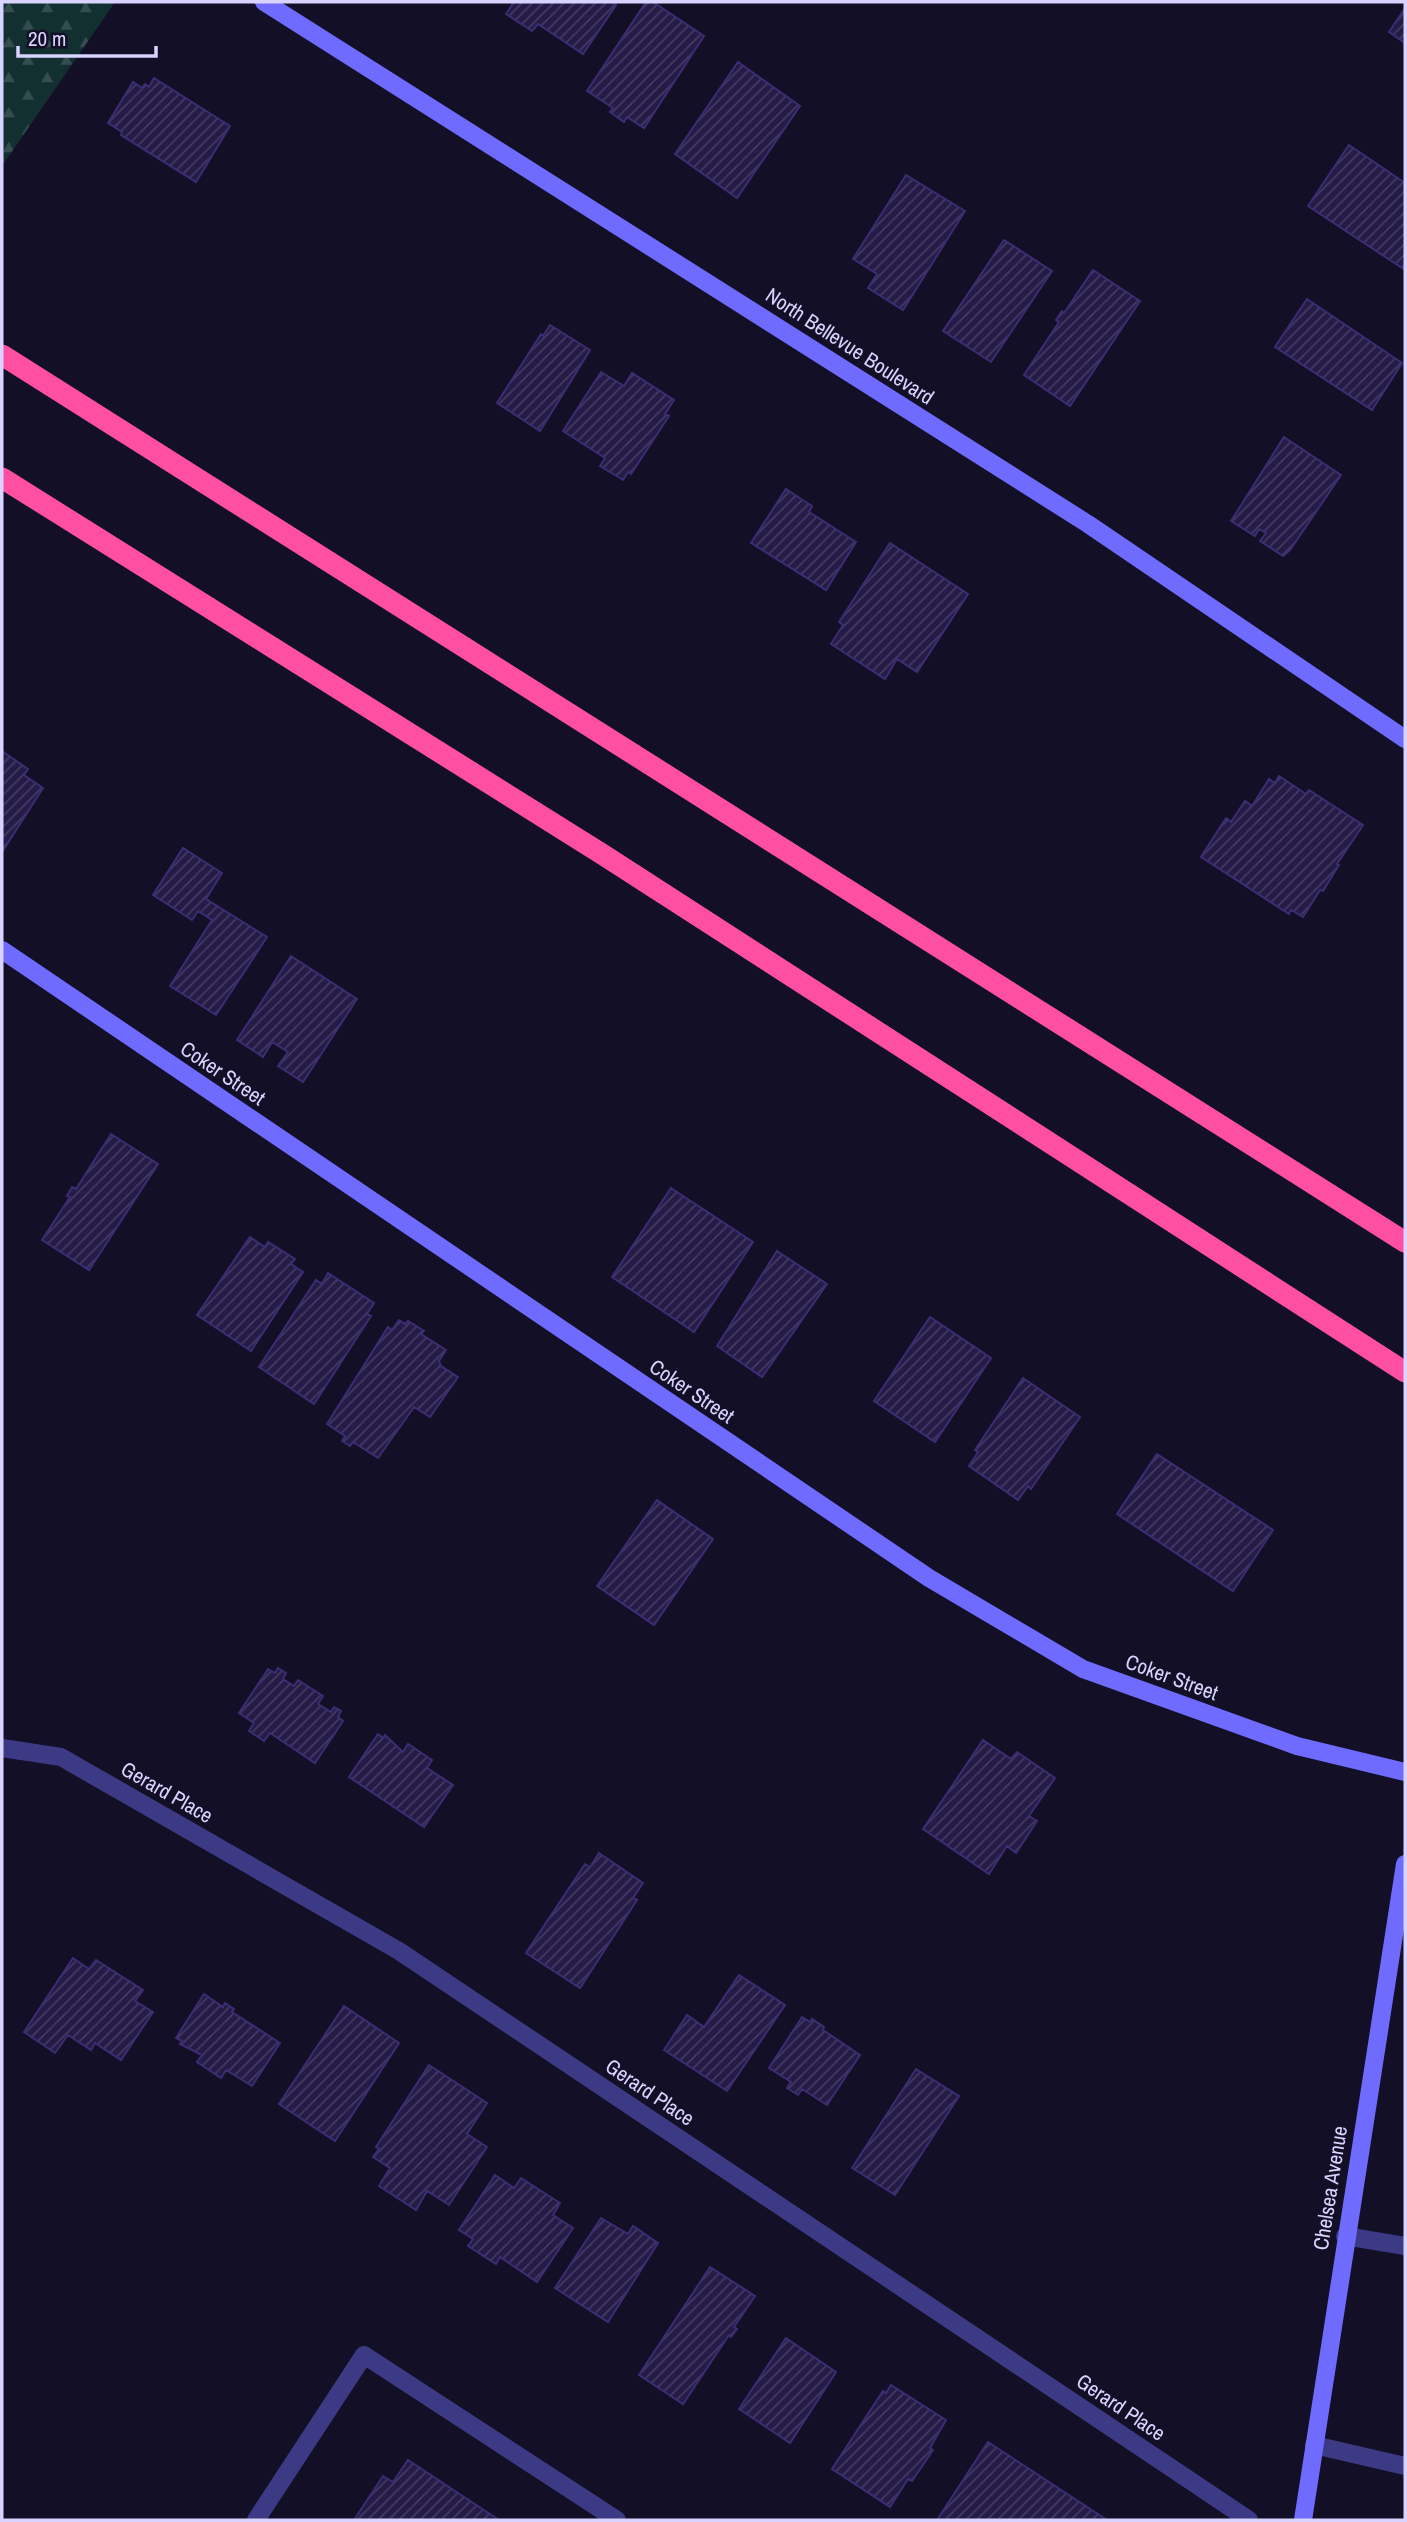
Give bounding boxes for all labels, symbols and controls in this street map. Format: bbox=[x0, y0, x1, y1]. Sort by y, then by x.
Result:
scale bar bbox=[18, 14, 156, 58]
text: 20 m bbox=[28, 24, 66, 53]
street label: North Bellevue Boulevard bbox=[760, 281, 940, 411]
street label: Coker Street bbox=[175, 1034, 271, 1112]
street label: Coker Street bbox=[644, 1352, 740, 1430]
street label: Coker Street bbox=[1122, 1647, 1223, 1707]
street label: Gerard Place bbox=[116, 1754, 218, 1830]
street label: Gerard Place bbox=[600, 2052, 700, 2132]
street label: Chelsea Avenue bbox=[1306, 2124, 1354, 2252]
street label: Gerard Place bbox=[1071, 2367, 1171, 2447]

